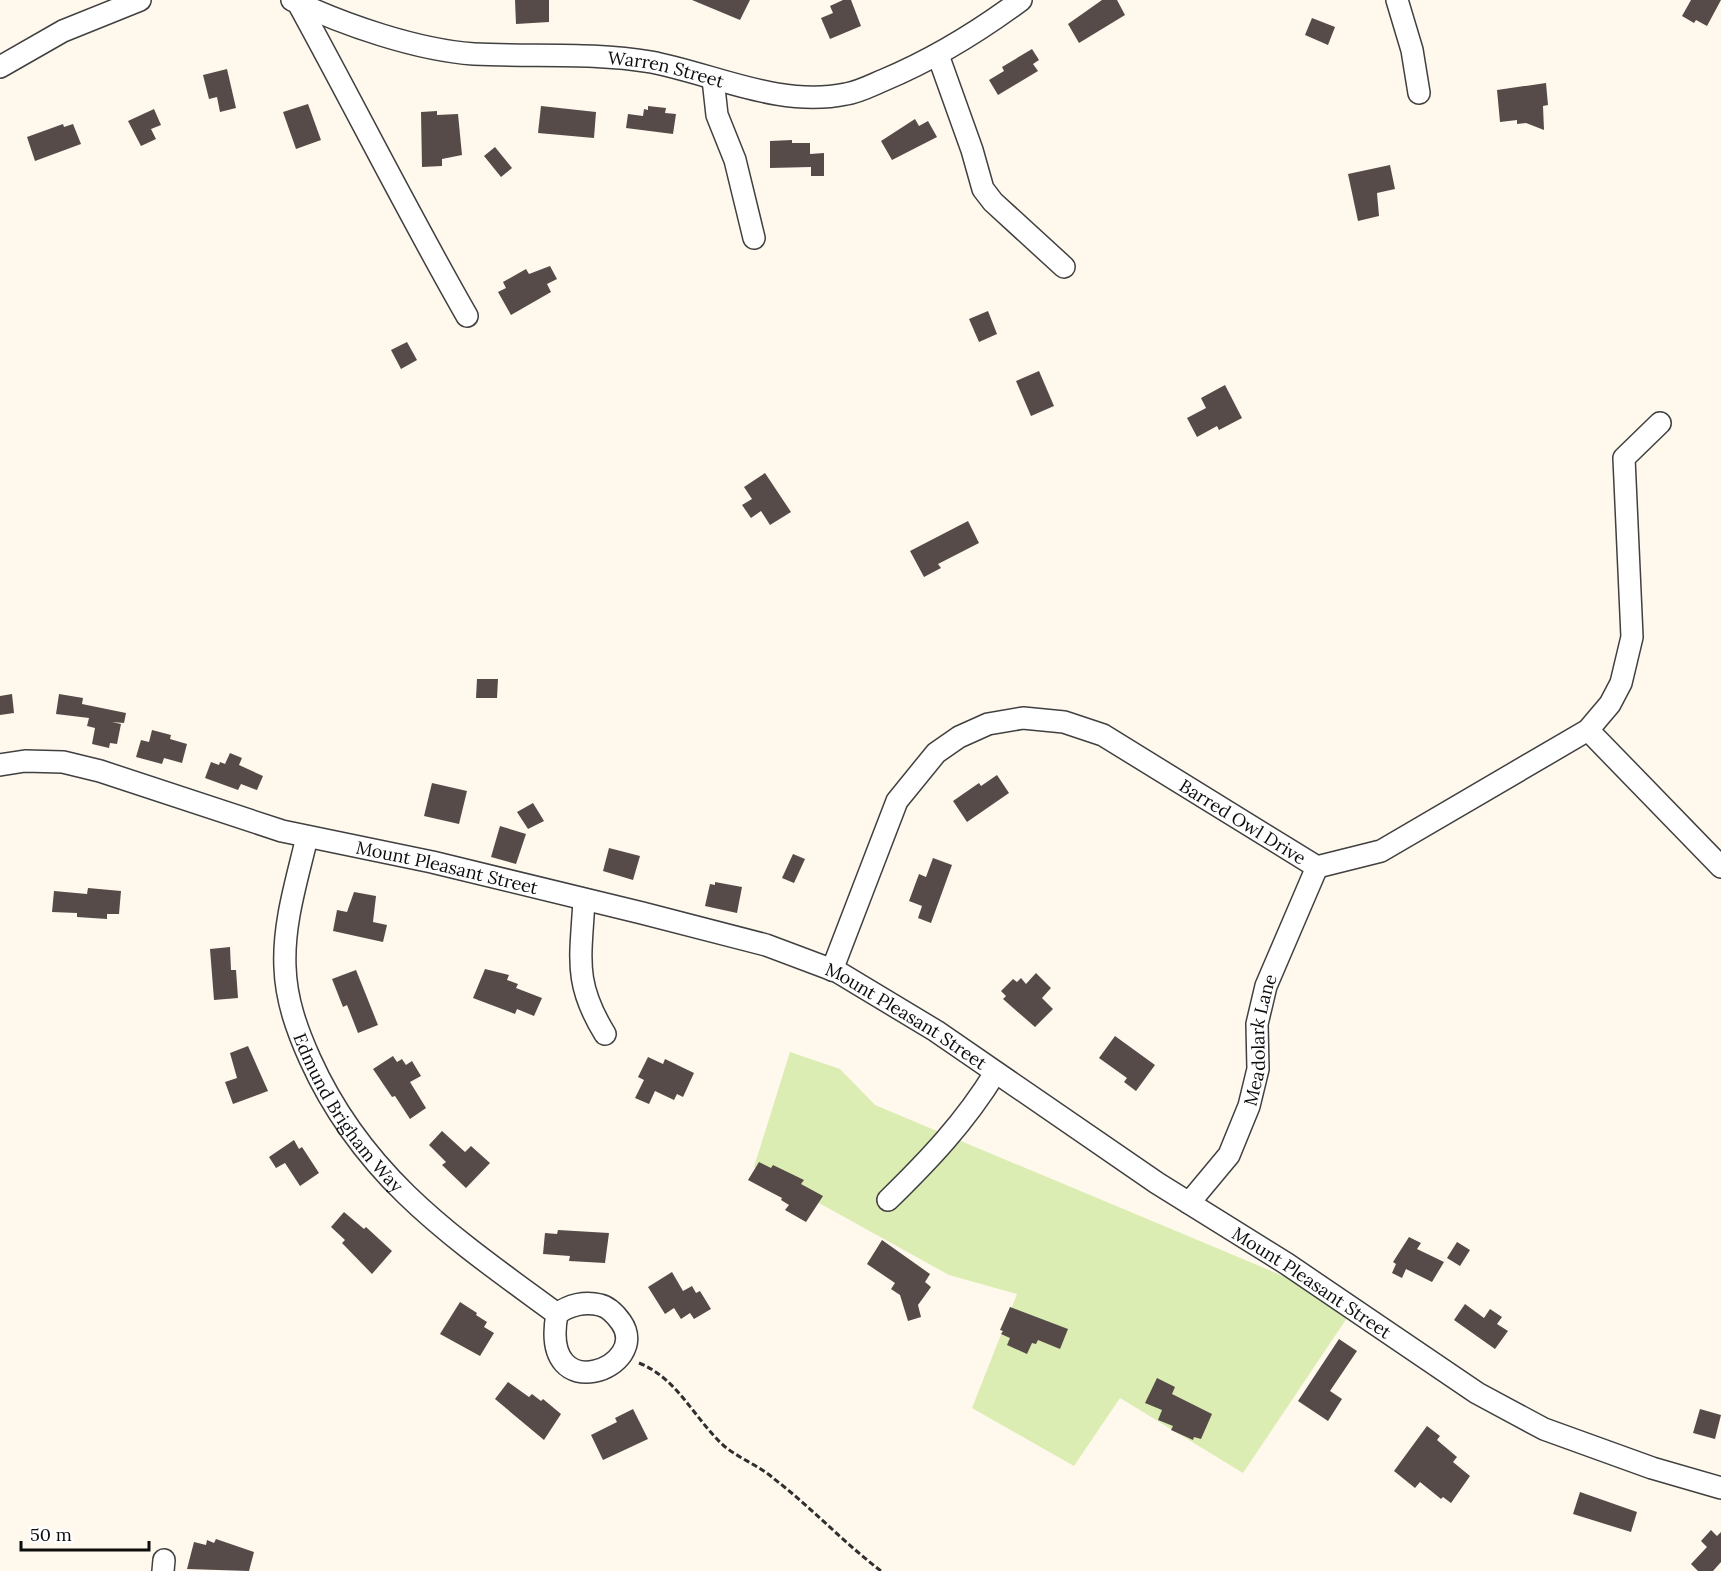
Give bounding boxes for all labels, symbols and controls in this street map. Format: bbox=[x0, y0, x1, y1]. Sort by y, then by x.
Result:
street label: Warren Street bbox=[607, 45, 727, 92]
street label: Barred Owl Drive bbox=[1175, 774, 1311, 869]
street label: Mount Pleasant Street bbox=[354, 835, 540, 899]
street label: Mount Pleasant Street bbox=[822, 957, 991, 1074]
street label: Meadolark Lane bbox=[1238, 970, 1282, 1108]
street label: Edmund Brigham Way bbox=[289, 1029, 409, 1197]
street label: Mount Pleasant Street bbox=[1228, 1221, 1396, 1343]
scale bar bbox=[21, 1514, 148, 1552]
text: 50 m bbox=[30, 1523, 72, 1546]

